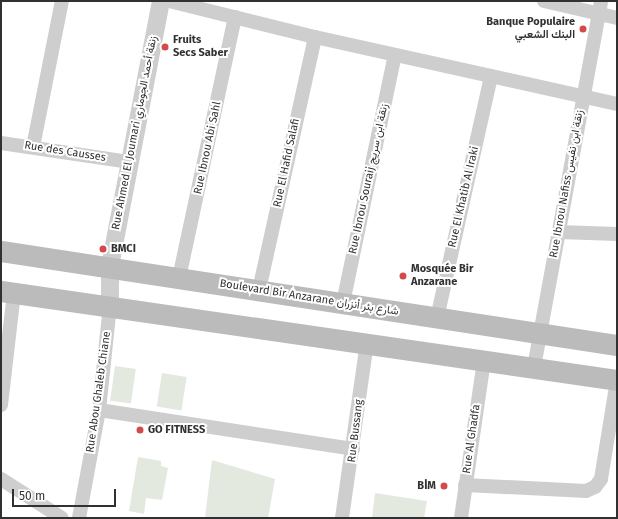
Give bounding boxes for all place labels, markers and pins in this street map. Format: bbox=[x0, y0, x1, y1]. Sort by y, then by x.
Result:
place label: Banque Populaire البنك الشعبي bbox=[486, 16, 575, 42]
marker: Banque Populaire البنك الشعبي bbox=[578, 24, 588, 34]
place label: Fruits Secs Saber bbox=[173, 34, 228, 60]
marker: Fruits Secs Saber bbox=[160, 42, 170, 52]
place label: BMCI bbox=[111, 242, 136, 256]
marker: BMCI bbox=[98, 244, 108, 254]
place label: Mosquée Bir Anzarane bbox=[411, 263, 473, 289]
marker: Mosquée Bir Anzarane bbox=[398, 271, 408, 281]
place label: GO FITNESS bbox=[148, 423, 205, 437]
marker: GO FITNESS bbox=[135, 425, 145, 435]
place label: BİM bbox=[417, 479, 436, 493]
marker: BİM bbox=[439, 481, 449, 491]

